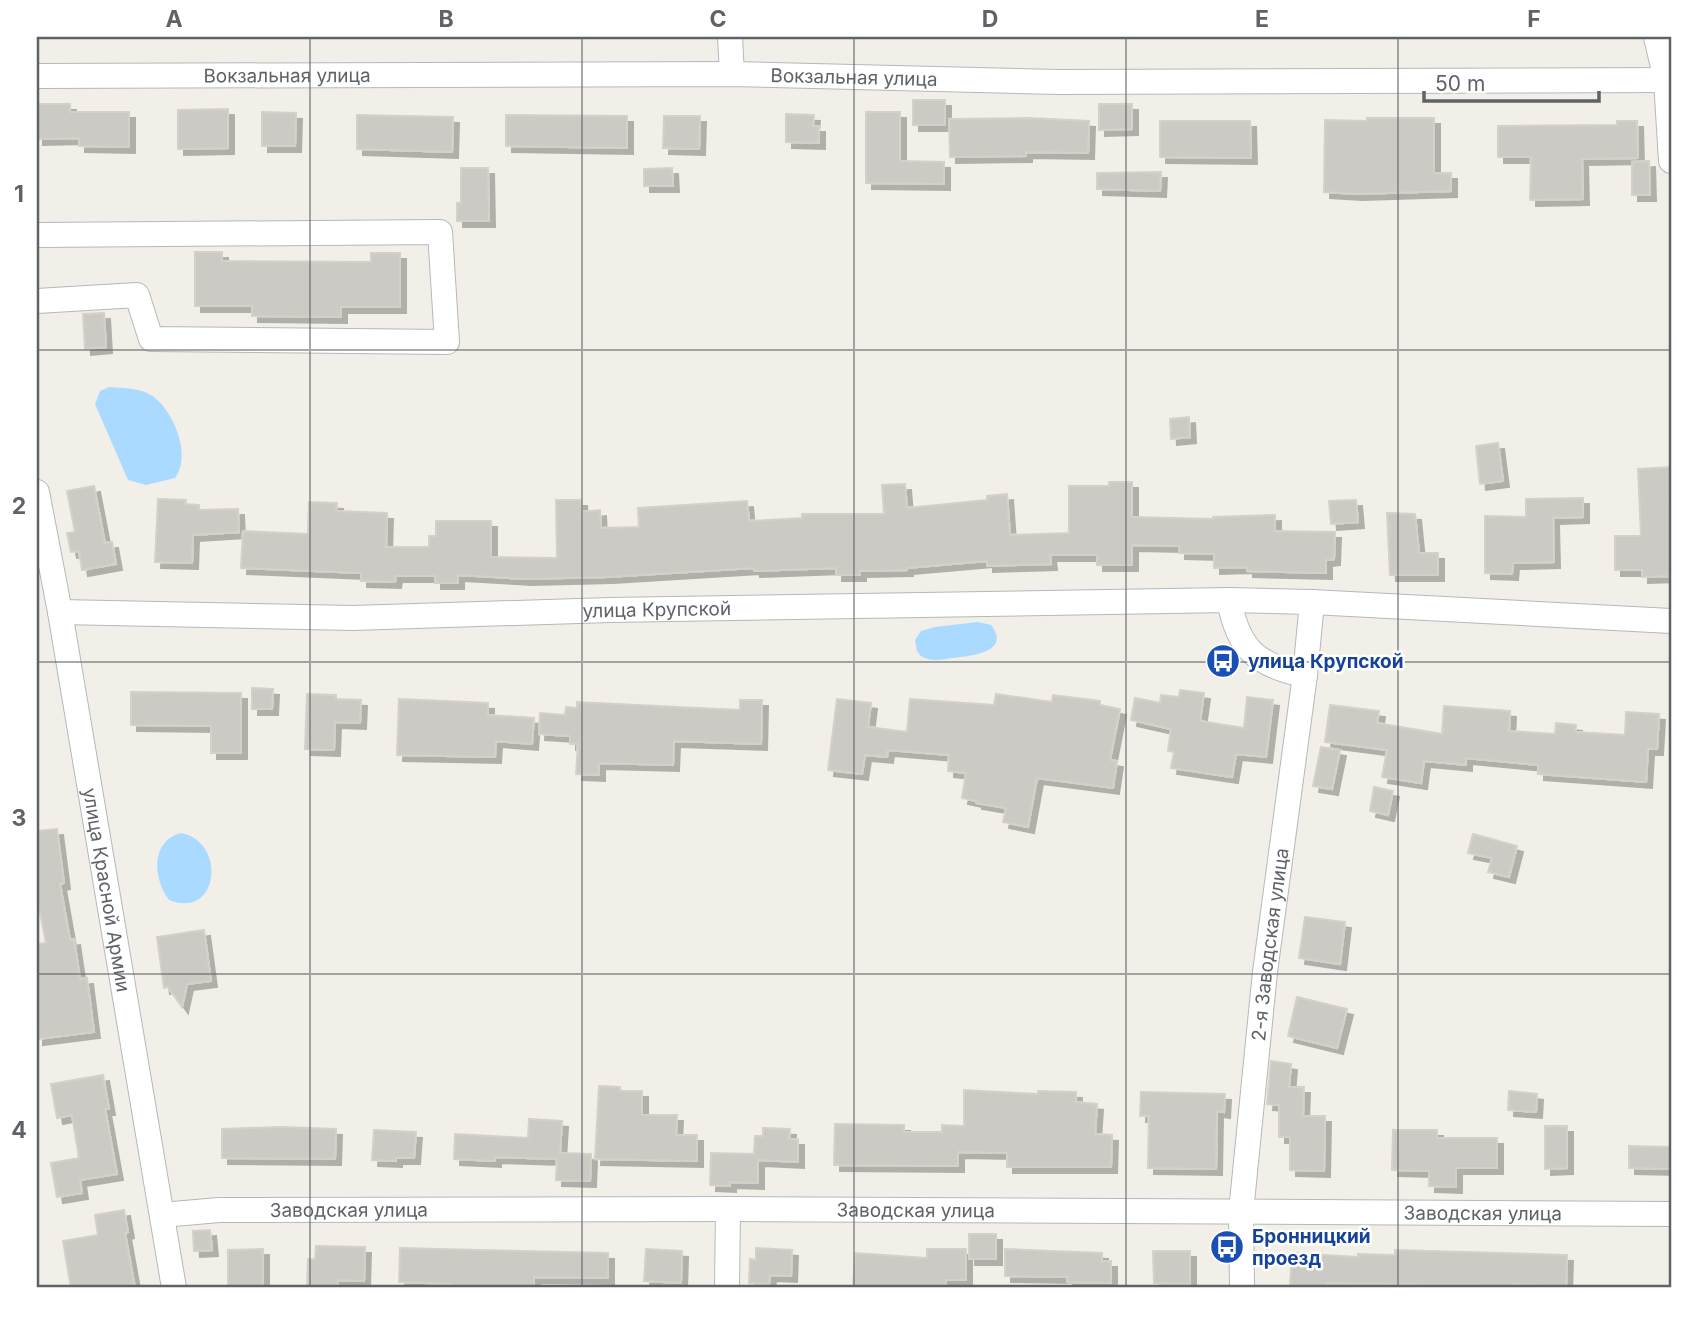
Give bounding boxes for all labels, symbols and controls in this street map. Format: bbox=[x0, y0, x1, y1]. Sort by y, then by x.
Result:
text: A bbox=[165, 5, 183, 33]
text: B bbox=[438, 5, 454, 33]
text: C bbox=[709, 5, 727, 33]
text: D bbox=[982, 5, 998, 33]
text: E bbox=[1255, 5, 1269, 33]
text: F bbox=[1527, 5, 1541, 33]
scale bar bbox=[1424, 60, 1600, 104]
street label: Вокзальная улица bbox=[203, 64, 371, 88]
street label: Вокзальная улица bbox=[770, 64, 938, 91]
text: 50 m bbox=[1435, 71, 1485, 96]
text: 1 bbox=[14, 180, 24, 208]
text: 2 bbox=[12, 492, 26, 520]
street label: улица Крупской bbox=[582, 597, 731, 623]
bus stop icon: улица Крупской bbox=[1204, 642, 1242, 680]
place label: улица Крупской bbox=[1248, 650, 1404, 673]
street label: улица Красной Армии bbox=[78, 786, 135, 994]
text: 3 bbox=[12, 804, 26, 832]
street label: 2-я Заводская улица bbox=[1247, 847, 1294, 1042]
text: 4 bbox=[11, 1116, 27, 1144]
street label: Заводская улица bbox=[270, 1199, 428, 1222]
street label: Заводская улица bbox=[837, 1199, 995, 1222]
street label: Заводская улица bbox=[1404, 1202, 1562, 1225]
place label: Бронницкий проезд bbox=[1252, 1225, 1371, 1270]
bus stop icon: Бронницкий проезд bbox=[1208, 1228, 1246, 1266]

